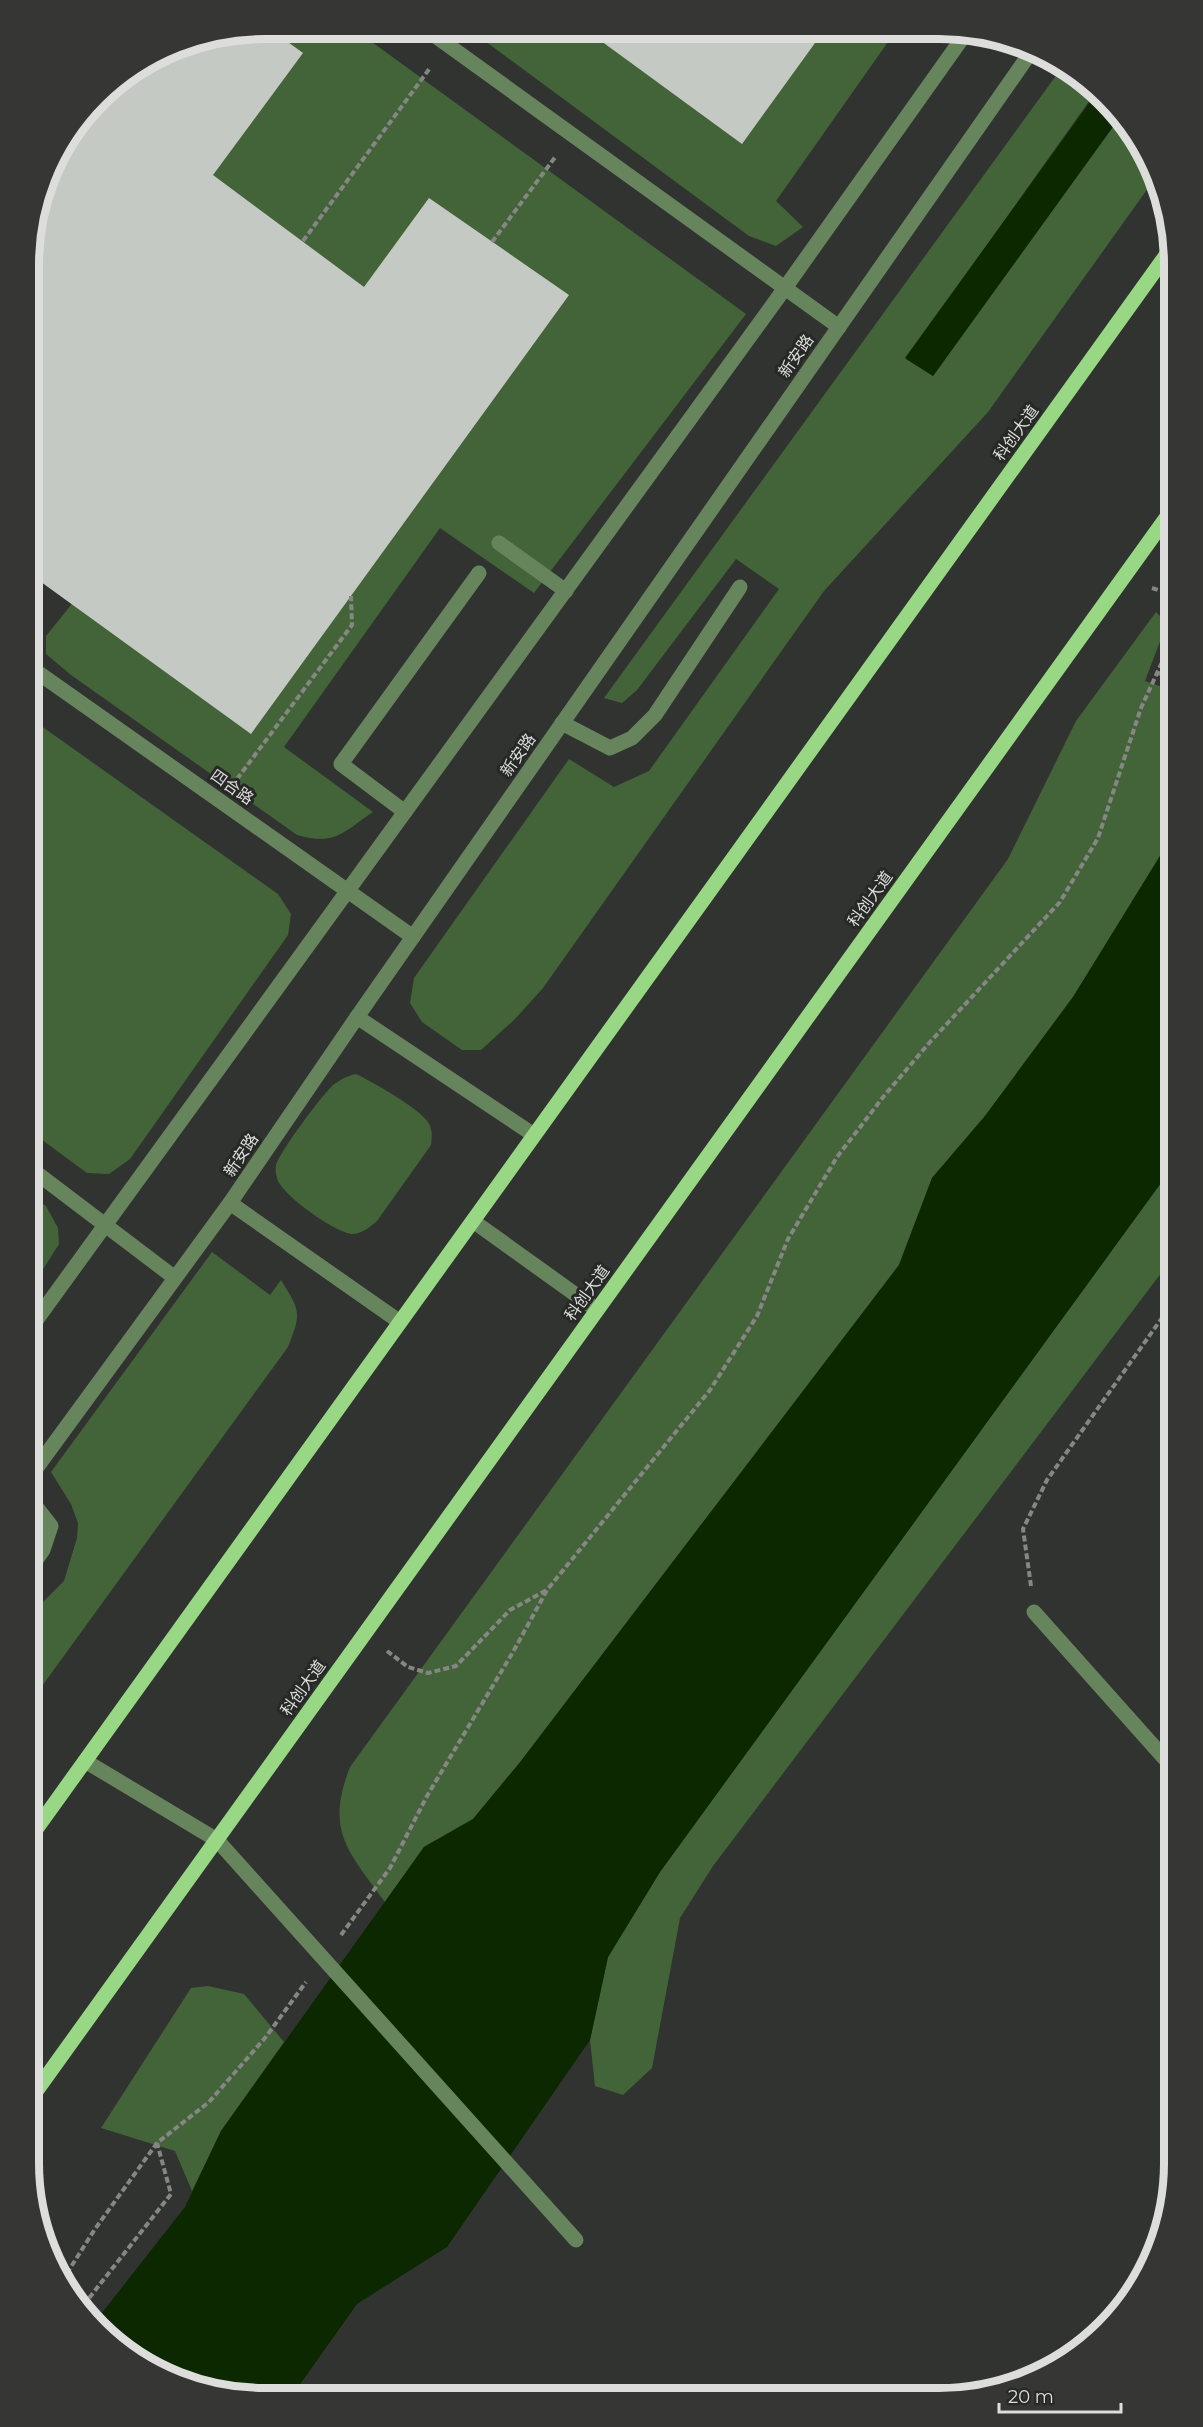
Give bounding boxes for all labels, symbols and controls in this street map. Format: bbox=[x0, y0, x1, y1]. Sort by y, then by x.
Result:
street label: 新安路 bbox=[774, 331, 818, 381]
street label: 科创大道 bbox=[990, 402, 1042, 464]
street label: 新安路 bbox=[496, 730, 540, 780]
street label: 四合路 bbox=[207, 765, 257, 809]
street label: 科创大道 bbox=[844, 868, 896, 930]
street label: 新安路 bbox=[220, 1130, 262, 1180]
street label: 科创大道 bbox=[561, 1262, 613, 1324]
street label: 科创大道 bbox=[277, 1657, 329, 1719]
scale bar bbox=[999, 2376, 1120, 2414]
text: 20 m bbox=[1008, 2386, 1054, 2408]

